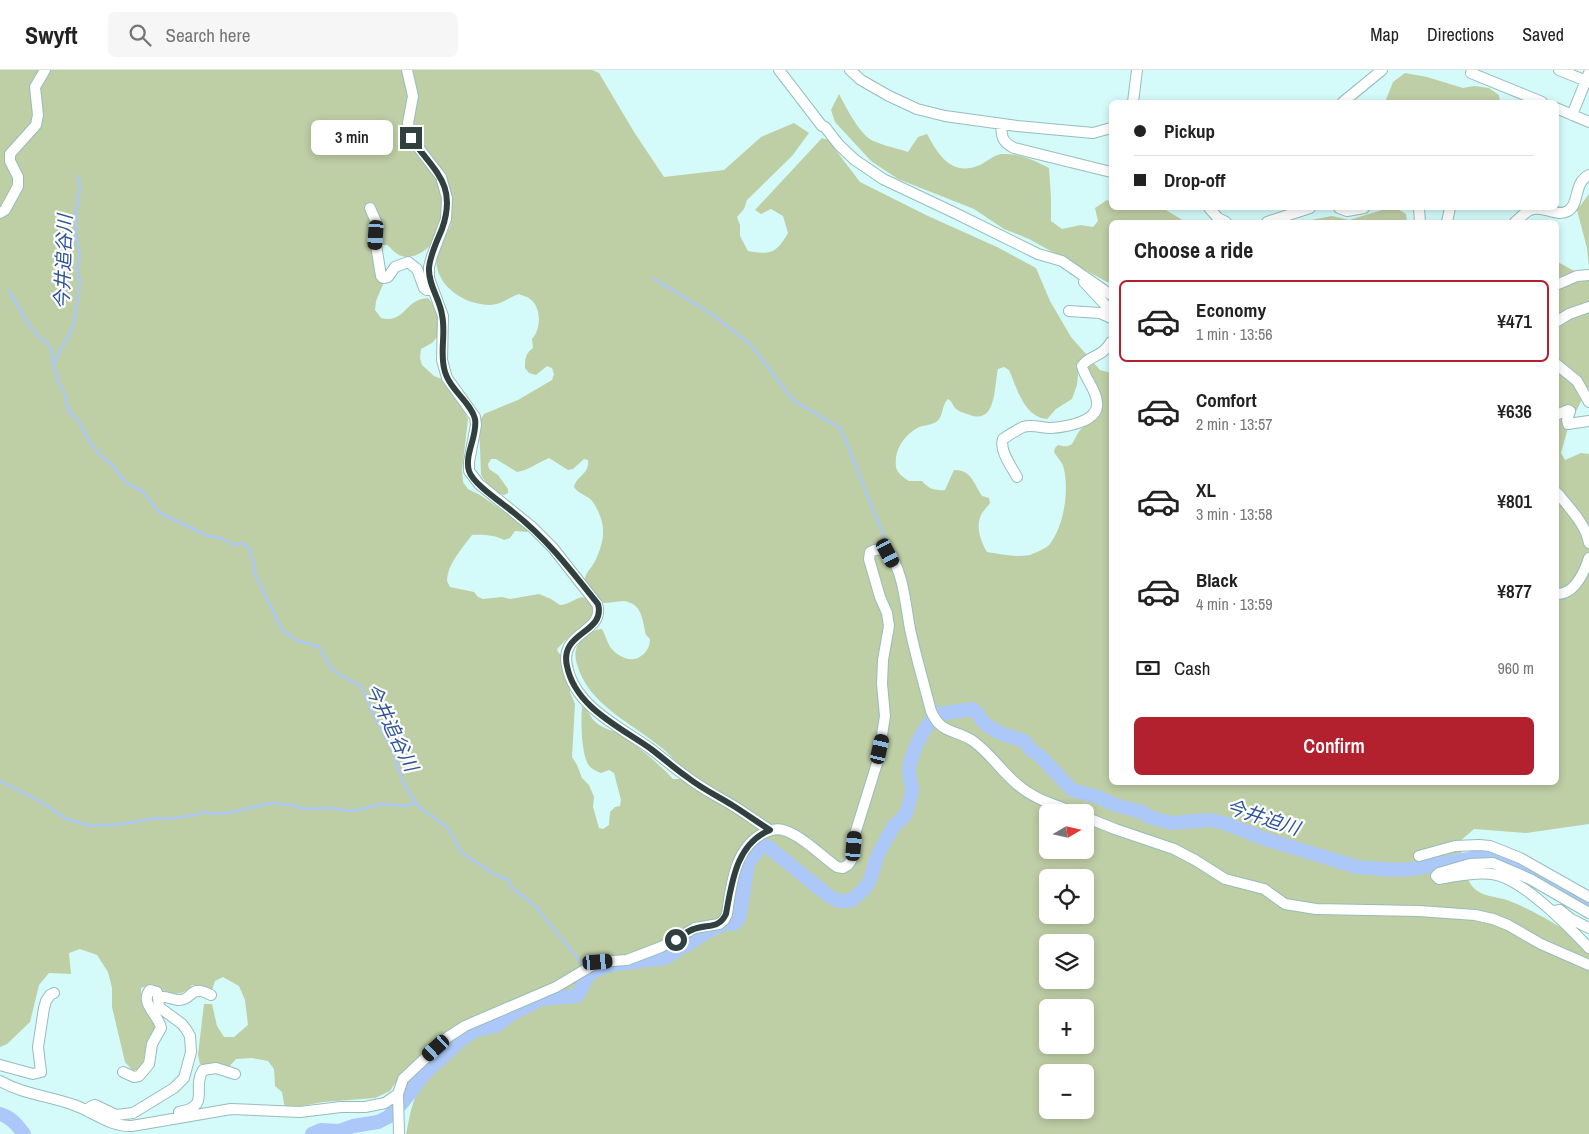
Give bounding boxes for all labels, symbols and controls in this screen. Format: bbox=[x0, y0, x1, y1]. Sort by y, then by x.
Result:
search box bbox=[108, 12, 458, 57]
text: Swyft bbox=[25, 19, 78, 51]
icon: search bbox=[126, 21, 154, 49]
text: Search here bbox=[166, 22, 250, 48]
text: Map bbox=[1370, 22, 1399, 47]
text: Directions bbox=[1427, 22, 1494, 47]
text: Saved bbox=[1522, 22, 1564, 47]
text: Pickup bbox=[1164, 118, 1215, 144]
callout: 3 min bbox=[311, 120, 394, 156]
text: 3 min bbox=[335, 126, 369, 148]
route end bbox=[400, 127, 422, 149]
text: Drop-off bbox=[1164, 167, 1225, 193]
water label: 今井追谷川 bbox=[48, 212, 78, 310]
car bbox=[367, 220, 384, 250]
text: Choose a ride bbox=[1134, 235, 1253, 265]
text: Economy bbox=[1196, 297, 1266, 323]
icon: car bbox=[1136, 299, 1181, 344]
text: ¥471 bbox=[1497, 308, 1532, 334]
text: 1 min · 13:56 bbox=[1196, 323, 1273, 345]
text: Comfort bbox=[1196, 387, 1257, 413]
icon: car bbox=[1136, 389, 1181, 434]
text: ¥636 bbox=[1497, 398, 1532, 424]
text: 2 min · 13:57 bbox=[1196, 413, 1273, 435]
text: XL bbox=[1196, 477, 1216, 503]
icon: car bbox=[1136, 479, 1181, 524]
text: ¥801 bbox=[1497, 488, 1532, 514]
text: 3 min · 13:58 bbox=[1196, 503, 1273, 525]
car bbox=[874, 536, 901, 570]
text: Black bbox=[1196, 567, 1238, 593]
icon: car bbox=[1136, 569, 1181, 614]
text: ¥877 bbox=[1497, 578, 1532, 604]
text: 4 min · 13:59 bbox=[1196, 593, 1273, 615]
icon: cash bbox=[1134, 654, 1162, 682]
text: Cash bbox=[1174, 655, 1210, 681]
text: 960 m bbox=[1498, 657, 1534, 679]
water label: 今井追谷川 bbox=[359, 679, 425, 777]
button: Confirm bbox=[1134, 717, 1534, 775]
car bbox=[869, 733, 890, 765]
water label: 今井迫川 bbox=[1223, 793, 1305, 842]
north arrow bbox=[1039, 804, 1094, 859]
map controls bbox=[1039, 804, 1094, 1119]
car bbox=[845, 830, 862, 862]
button: locate bbox=[1039, 869, 1094, 924]
route start bbox=[665, 929, 687, 951]
button: layers bbox=[1039, 934, 1094, 989]
car bbox=[582, 953, 613, 971]
button: + bbox=[1039, 999, 1094, 1054]
car bbox=[419, 1032, 452, 1064]
button: − bbox=[1039, 1064, 1094, 1119]

